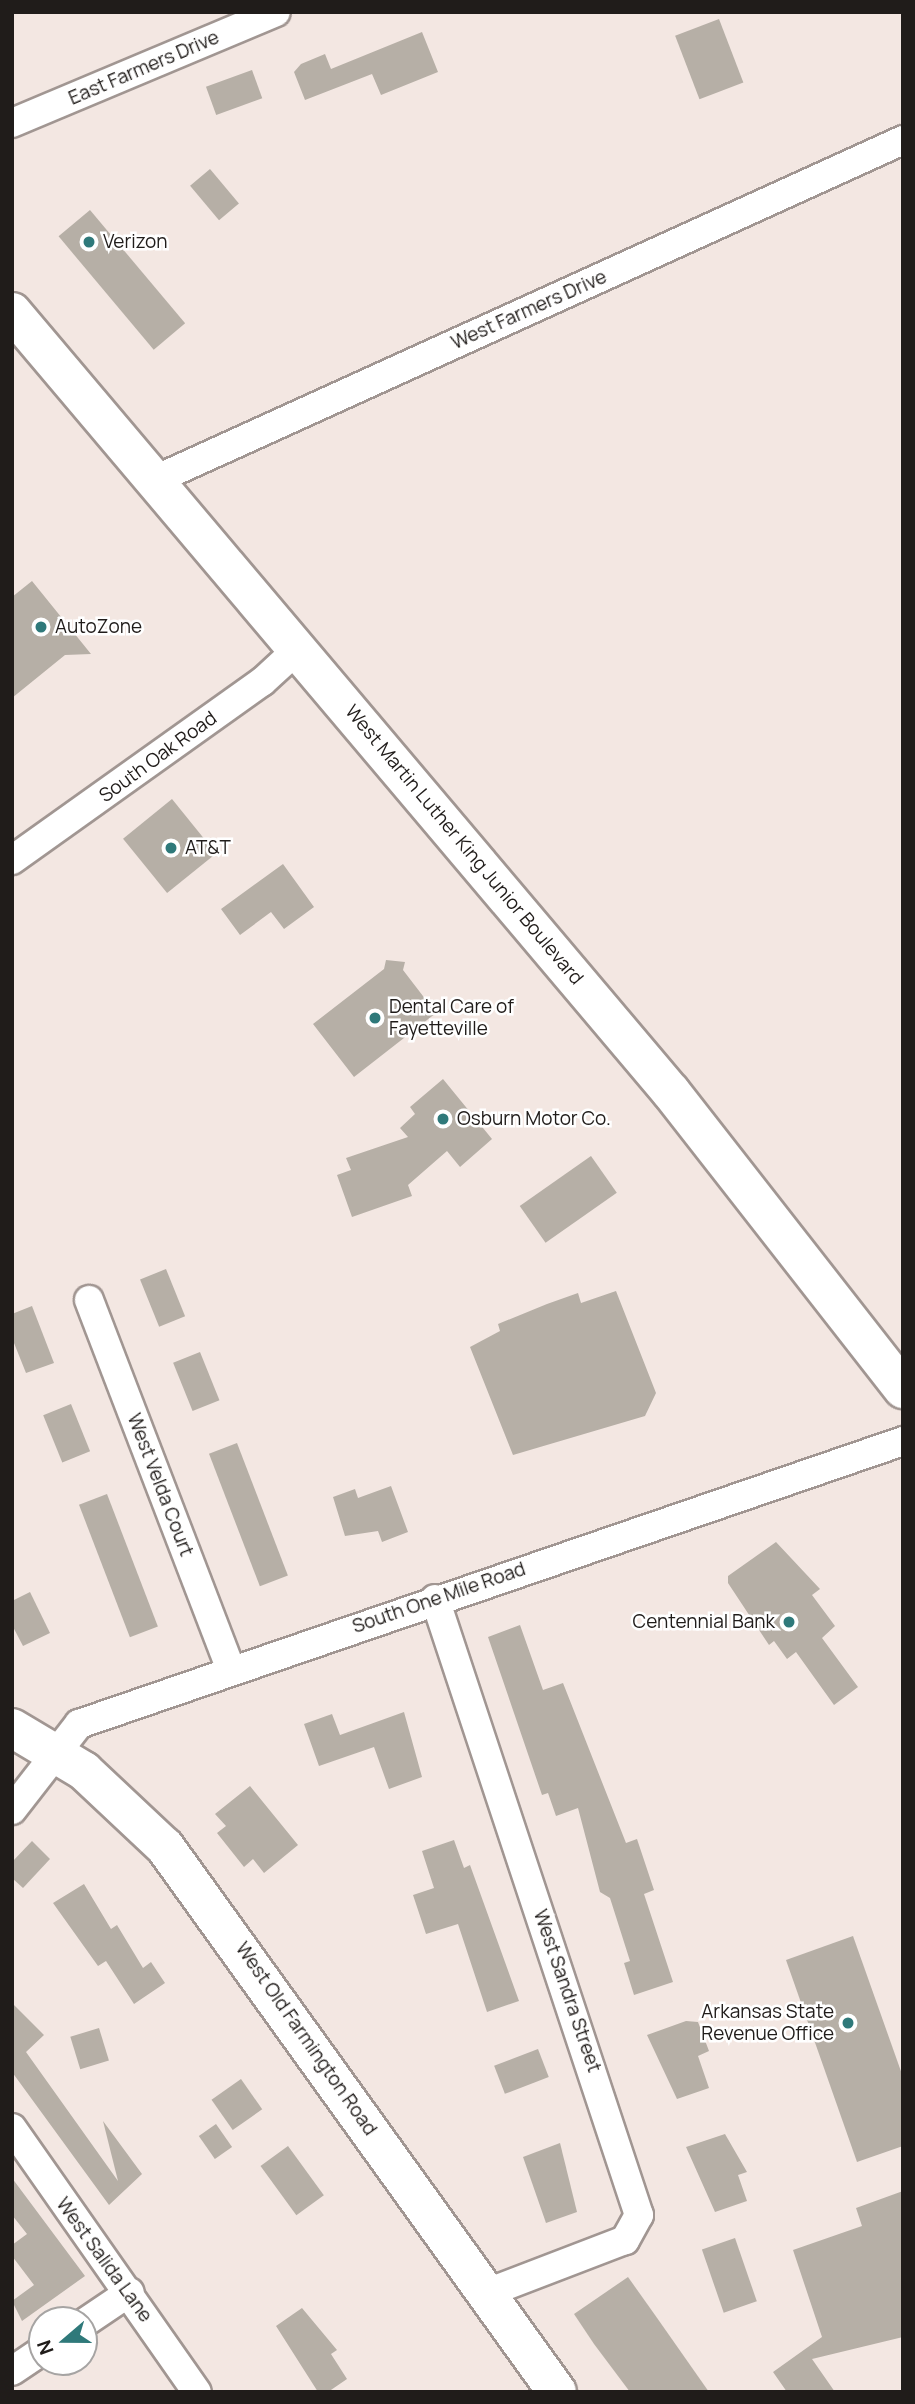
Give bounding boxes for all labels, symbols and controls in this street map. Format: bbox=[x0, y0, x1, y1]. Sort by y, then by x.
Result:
street label: East Farmers Drive bbox=[65, 26, 223, 110]
place label: Verizon bbox=[103, 231, 168, 253]
marker: Verizon bbox=[81, 234, 97, 250]
street label: West Farmers Drive bbox=[448, 266, 610, 354]
place label: AutoZone bbox=[55, 616, 142, 638]
marker: AutoZone bbox=[33, 619, 49, 635]
street label: West Martin Luther King Junior Boulevard bbox=[340, 701, 588, 989]
street label: South Oak Road bbox=[95, 707, 221, 807]
place label: AT&T bbox=[185, 837, 231, 859]
marker: AT&T bbox=[163, 840, 179, 856]
place label: Dental Care of Fayetteville bbox=[389, 996, 514, 1040]
marker: Dental Care of Fayetteville bbox=[367, 1010, 383, 1026]
place label: Osburn Motor Co. bbox=[457, 1108, 611, 1130]
marker: Osburn Motor Co. bbox=[435, 1111, 451, 1127]
street label: West Velda Court bbox=[122, 1410, 198, 1560]
street label: South One Mile Road bbox=[349, 1558, 529, 1638]
place label: Centennial Bank bbox=[633, 1611, 775, 1633]
marker: Centennial Bank bbox=[781, 1614, 797, 1630]
street label: West Sandra Street bbox=[528, 1907, 606, 2075]
street label: West Old Farmington Road bbox=[231, 1938, 381, 2140]
place label: Arkansas State Revenue Office bbox=[701, 2001, 834, 2045]
marker: Arkansas State Revenue Office bbox=[840, 2015, 856, 2031]
street label: West Salida Lane bbox=[51, 2193, 157, 2327]
north arrow bbox=[28, 2306, 98, 2376]
text: N bbox=[31, 2337, 60, 2358]

